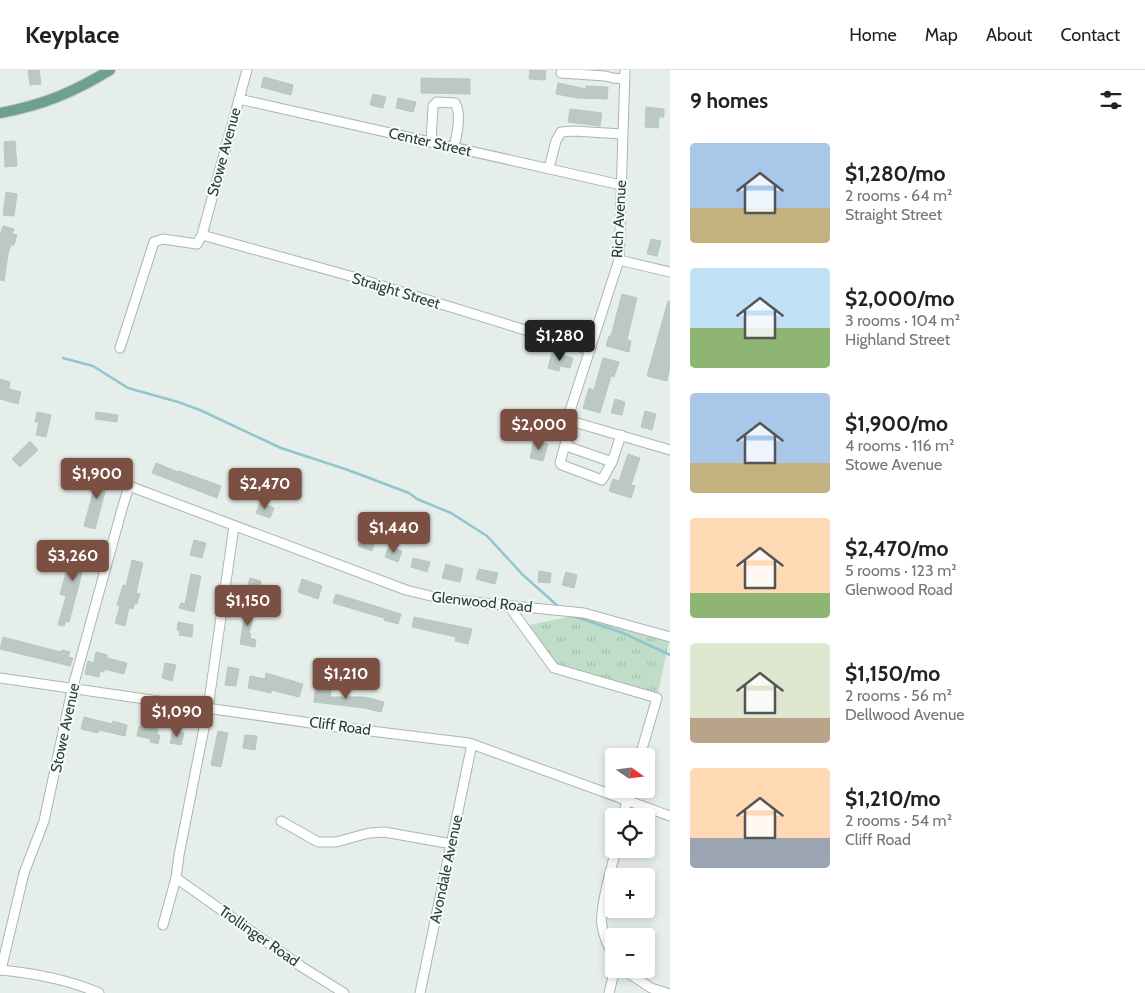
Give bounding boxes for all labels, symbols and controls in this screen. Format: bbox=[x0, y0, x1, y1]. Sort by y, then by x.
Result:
text: Keyplace bbox=[25, 20, 119, 49]
text: Home bbox=[849, 24, 897, 46]
text: Map bbox=[925, 24, 958, 46]
text: About bbox=[986, 24, 1032, 46]
text: Contact bbox=[1060, 24, 1120, 46]
icon: filters bbox=[1097, 86, 1125, 114]
text: 9 homes bbox=[690, 88, 768, 113]
street label: Stowe Avenue bbox=[204, 105, 245, 198]
street label: Center Street bbox=[387, 124, 473, 160]
text: $1,280/mo bbox=[845, 161, 945, 186]
icon: home bbox=[730, 163, 790, 223]
street label: Rich Avenue bbox=[608, 179, 630, 258]
text: 2 rooms · 64 m² bbox=[845, 186, 952, 205]
text: Straight Street bbox=[845, 205, 942, 224]
street label: Straight Street bbox=[350, 269, 442, 313]
text: $2,000/mo bbox=[845, 286, 954, 311]
icon: home bbox=[730, 288, 790, 348]
text: 3 rooms · 104 m² bbox=[845, 311, 960, 330]
pin: $1,280 bbox=[519, 320, 601, 362]
text: $1,280 bbox=[536, 326, 584, 345]
text: Highland Street bbox=[845, 330, 950, 349]
pin: $2,000 bbox=[498, 408, 580, 451]
text: $1,900/mo bbox=[845, 411, 948, 436]
icon: home bbox=[730, 413, 790, 473]
text: $2,000 bbox=[511, 415, 567, 434]
text: 4 rooms · 116 m² bbox=[845, 436, 954, 455]
text: Stowe Avenue bbox=[845, 455, 942, 474]
pin: $1,900 bbox=[56, 458, 138, 500]
text: $1,900 bbox=[72, 464, 122, 483]
pin: $2,470 bbox=[224, 468, 306, 510]
text: $2,470 bbox=[240, 474, 290, 493]
pin: $1,440 bbox=[353, 512, 435, 554]
text: $1,440 bbox=[369, 518, 419, 537]
text: $2,470/mo bbox=[845, 536, 949, 561]
icon: home bbox=[730, 538, 790, 598]
pin: $3,260 bbox=[32, 540, 114, 582]
text: $3,260 bbox=[48, 546, 98, 565]
text: 5 rooms · 123 m² bbox=[845, 561, 957, 580]
text: Glenwood Road bbox=[845, 580, 953, 599]
pin: $1,150 bbox=[207, 584, 289, 627]
street label: Glenwood Road bbox=[431, 588, 533, 616]
text: $1,150 bbox=[226, 591, 270, 610]
pin: $1,210 bbox=[305, 658, 387, 700]
text: $1,150/mo bbox=[845, 661, 940, 686]
icon: home bbox=[730, 663, 790, 723]
text: $1,210 bbox=[324, 664, 368, 683]
street label: Stowe Avenue bbox=[47, 681, 83, 774]
text: 2 rooms · 56 m² bbox=[845, 686, 952, 705]
pin: $1,090 bbox=[136, 696, 218, 738]
text: $1,090 bbox=[152, 702, 202, 721]
text: Dellwood Avenue bbox=[845, 705, 965, 724]
street label: Cliff Road bbox=[308, 713, 372, 739]
north arrow bbox=[605, 748, 655, 798]
map controls bbox=[605, 748, 655, 978]
text: $1,210/mo bbox=[845, 786, 940, 811]
icon: home bbox=[730, 788, 790, 848]
button: locate bbox=[605, 808, 655, 858]
text: 2 rooms · 54 m² bbox=[845, 811, 952, 830]
street label: Avondale Avenue bbox=[426, 813, 466, 925]
text: Cliff Road bbox=[845, 830, 911, 849]
button: + bbox=[605, 868, 655, 918]
street label: Trollinger Road bbox=[215, 902, 303, 970]
button: − bbox=[605, 928, 655, 978]

